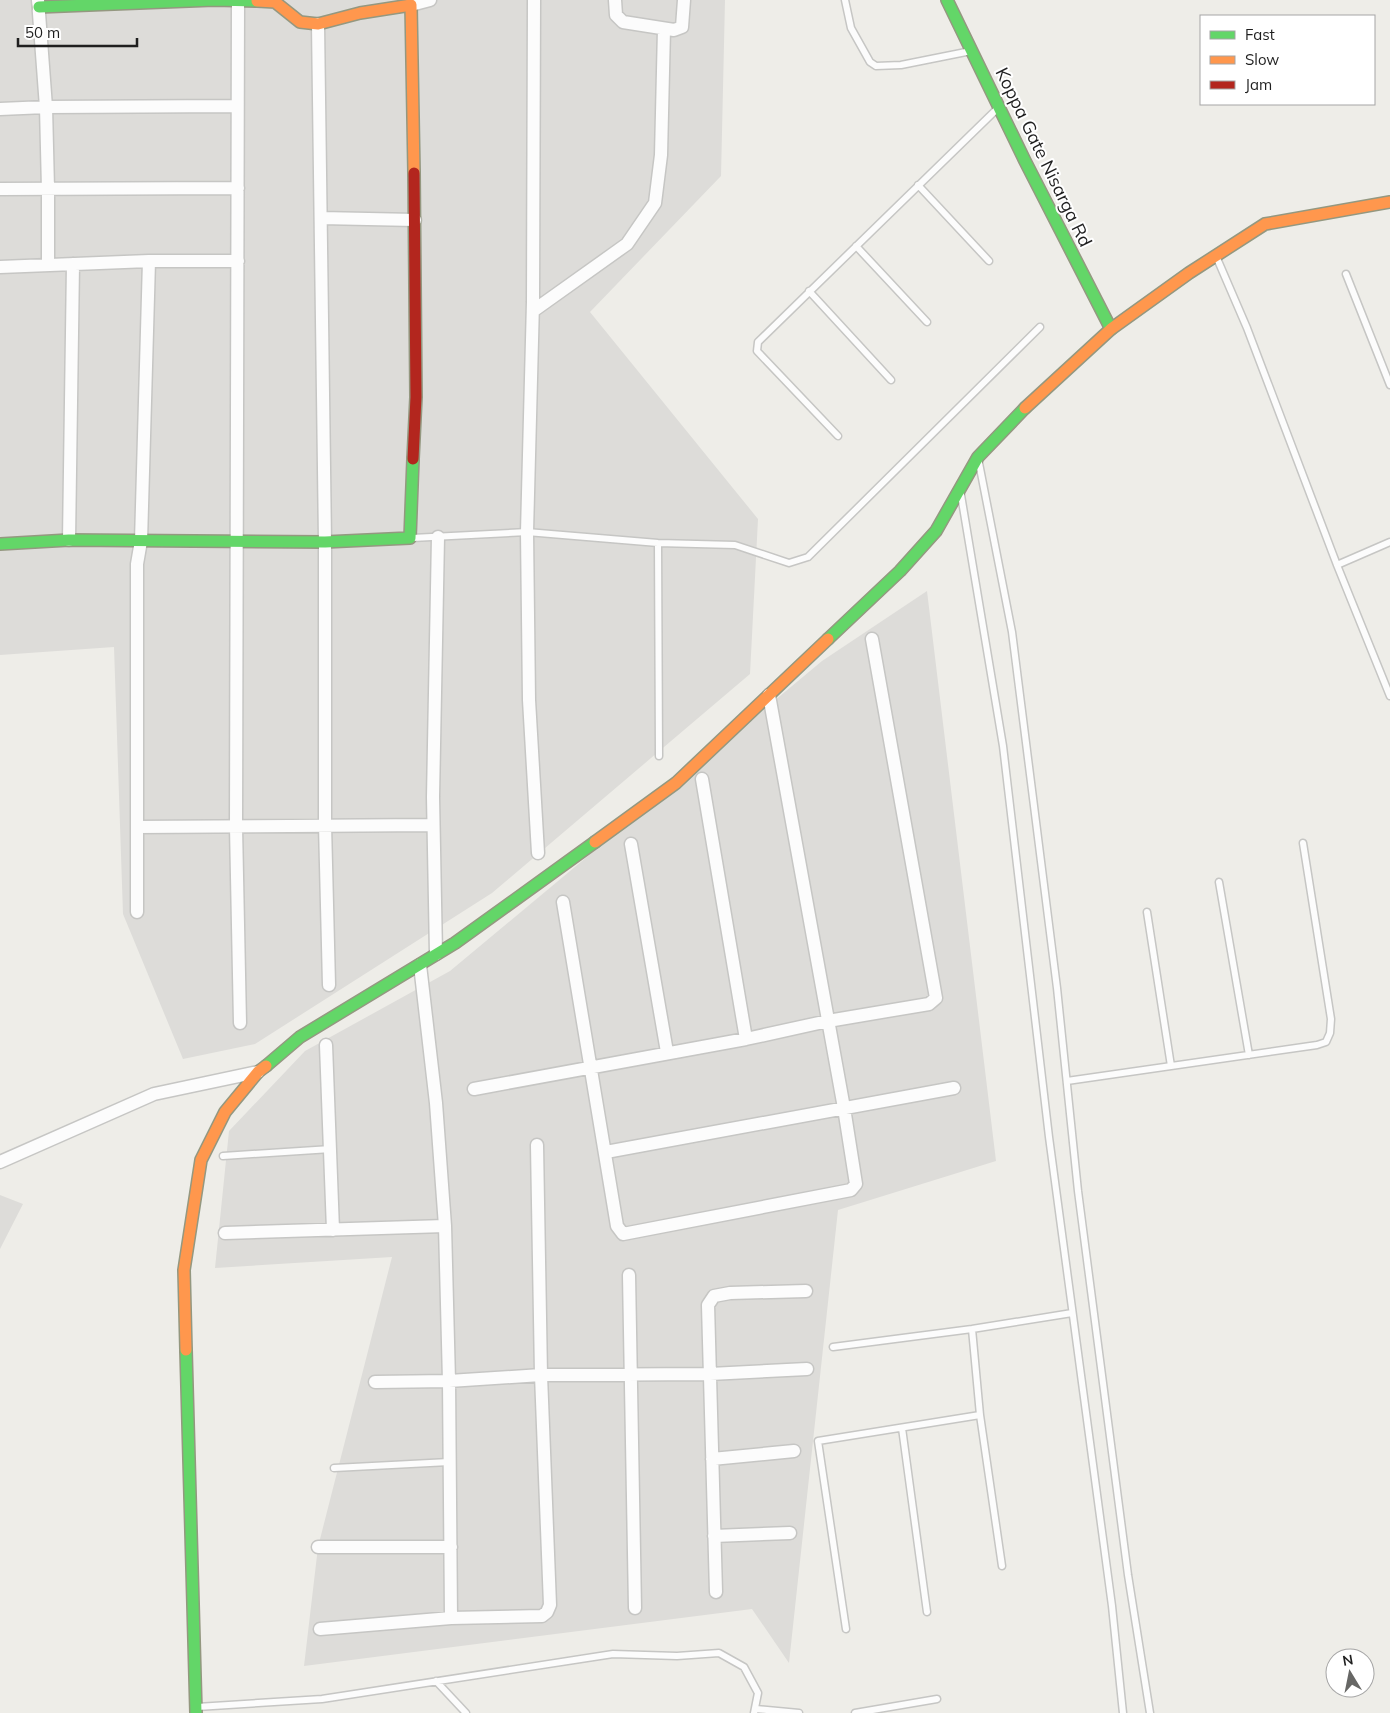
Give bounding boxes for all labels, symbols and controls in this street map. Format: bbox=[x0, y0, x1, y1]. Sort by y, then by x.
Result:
scale bar bbox=[18, 15, 136, 47]
legend bbox=[1200, 15, 1375, 105]
text: 50 m bbox=[25, 23, 60, 42]
text: Fast bbox=[1245, 25, 1275, 44]
text: Slow bbox=[1245, 50, 1279, 69]
street label: Koppa Gate Nisarga Rd bbox=[991, 64, 1097, 250]
text: Jam bbox=[1245, 75, 1272, 94]
north arrow bbox=[1325, 1648, 1375, 1698]
text: N bbox=[1341, 1650, 1355, 1670]

